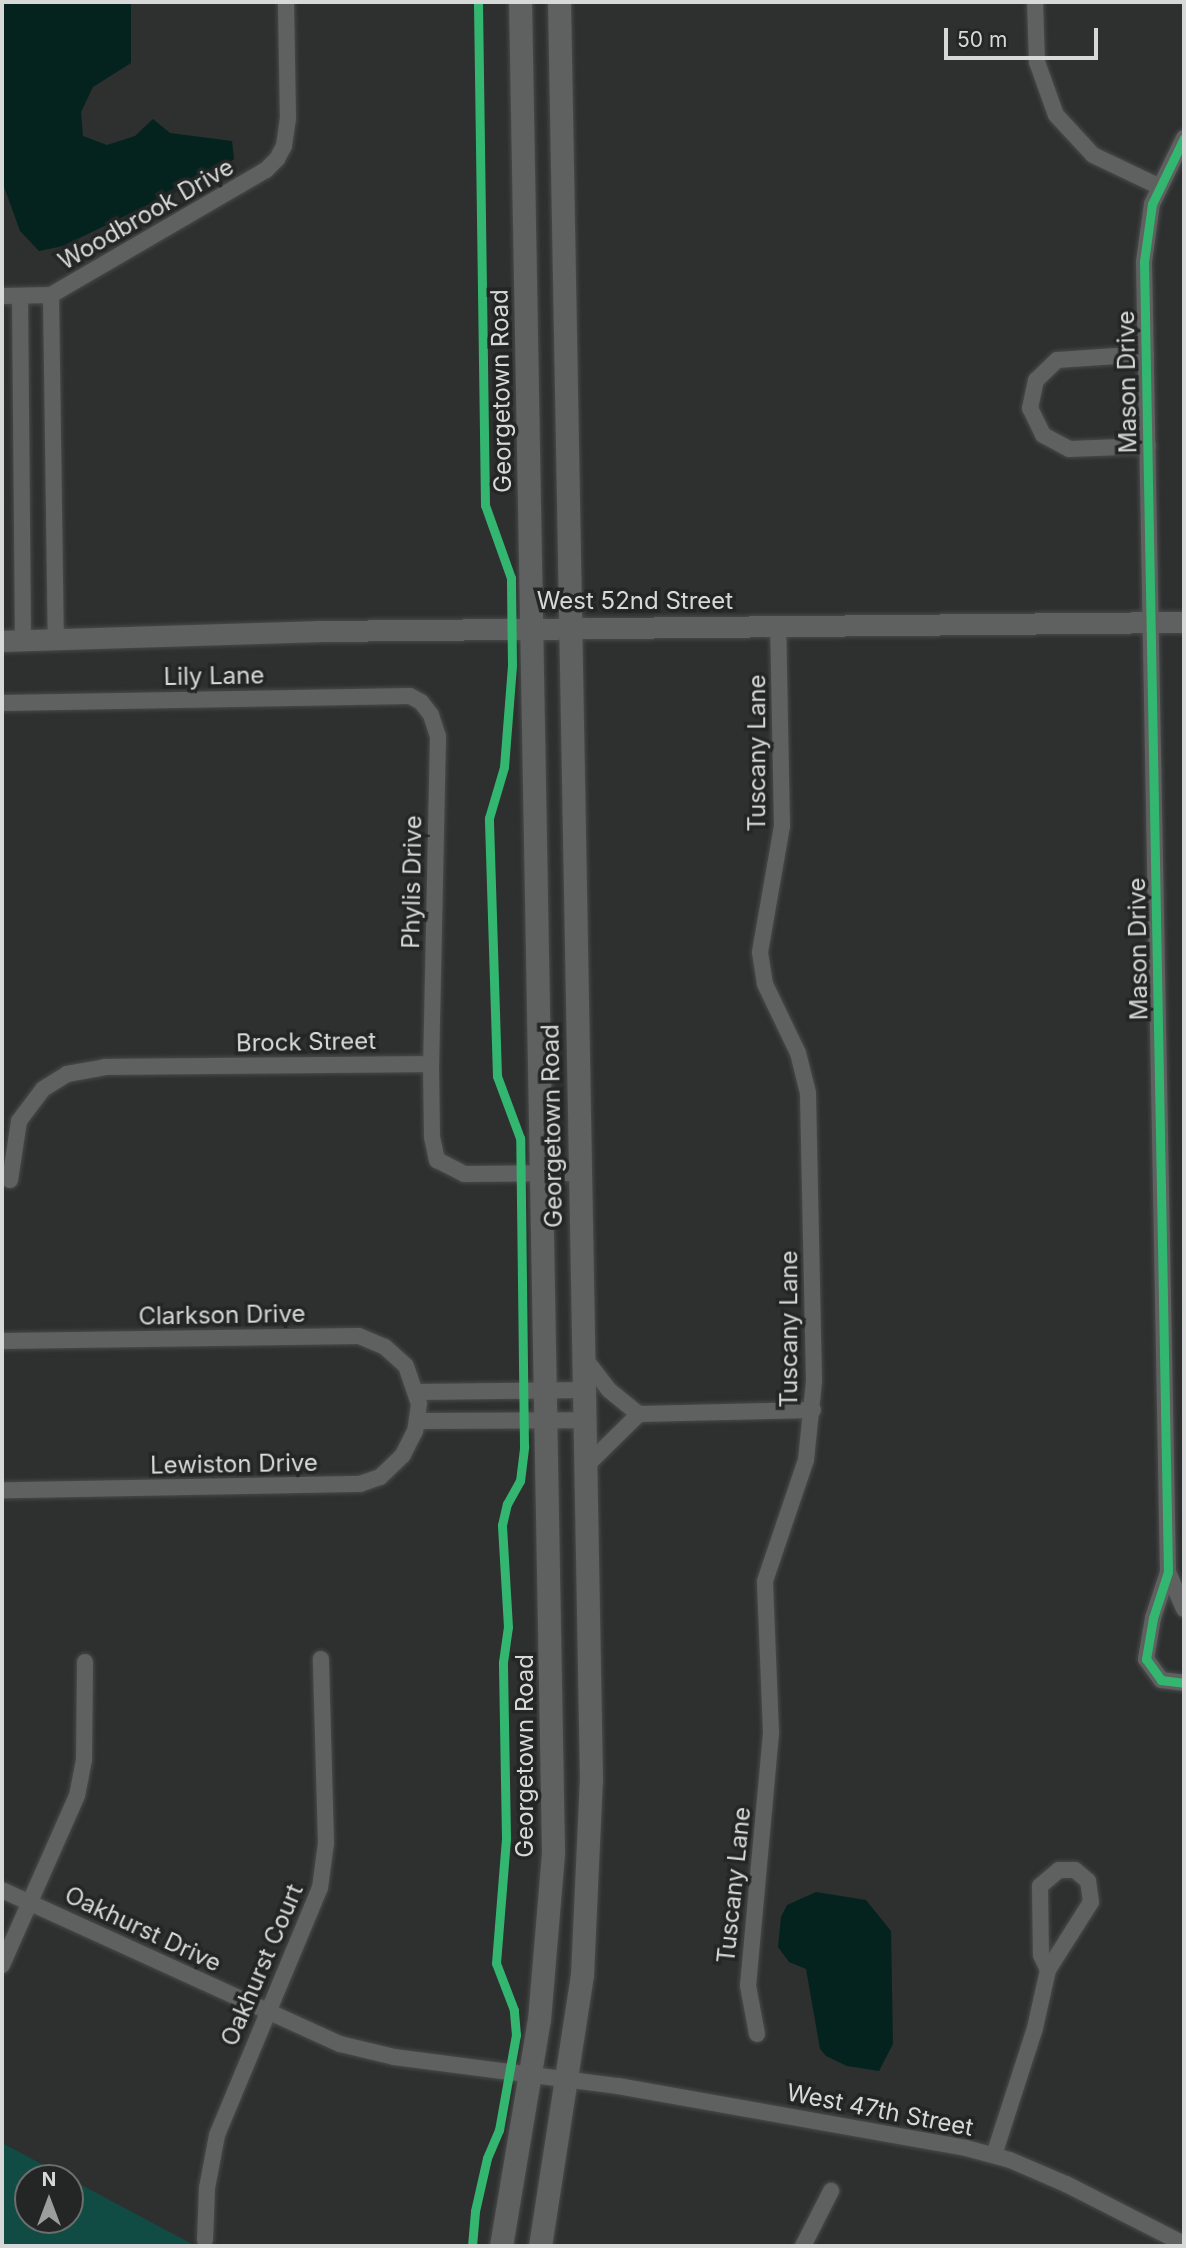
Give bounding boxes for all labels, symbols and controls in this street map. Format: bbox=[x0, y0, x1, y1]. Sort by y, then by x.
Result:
scale bar bbox=[948, 14, 1102, 58]
text: 50 m bbox=[957, 27, 1007, 52]
street label: Woodbrook Drive bbox=[53, 152, 239, 276]
street label: Georgetown Road bbox=[485, 289, 517, 493]
street label: Mason Drive bbox=[1111, 310, 1143, 454]
street label: West 52nd Street bbox=[537, 587, 733, 615]
street label: Lily Lane bbox=[163, 661, 265, 691]
street label: Tuscany Lane bbox=[743, 674, 771, 832]
street label: Phylis Drive bbox=[396, 815, 428, 949]
street label: Mason Drive bbox=[1122, 877, 1154, 1021]
street label: Georgetown Road bbox=[536, 1024, 568, 1228]
street label: Brock Street bbox=[236, 1026, 376, 1058]
street label: Tuscany Lane bbox=[775, 1250, 803, 1408]
street label: Clarkson Drive bbox=[138, 1299, 306, 1331]
street label: Lewiston Drive bbox=[150, 1448, 318, 1480]
street label: Georgetown Road bbox=[511, 1654, 539, 1858]
street label: Tuscany Lane bbox=[711, 1805, 757, 1965]
street label: Oakhurst Drive bbox=[60, 1880, 226, 1978]
street label: Oakhurst Court bbox=[215, 1880, 309, 2050]
street label: West 47th Street bbox=[784, 2078, 976, 2142]
north arrow bbox=[14, 2164, 84, 2234]
text: N bbox=[42, 2168, 56, 2191]

